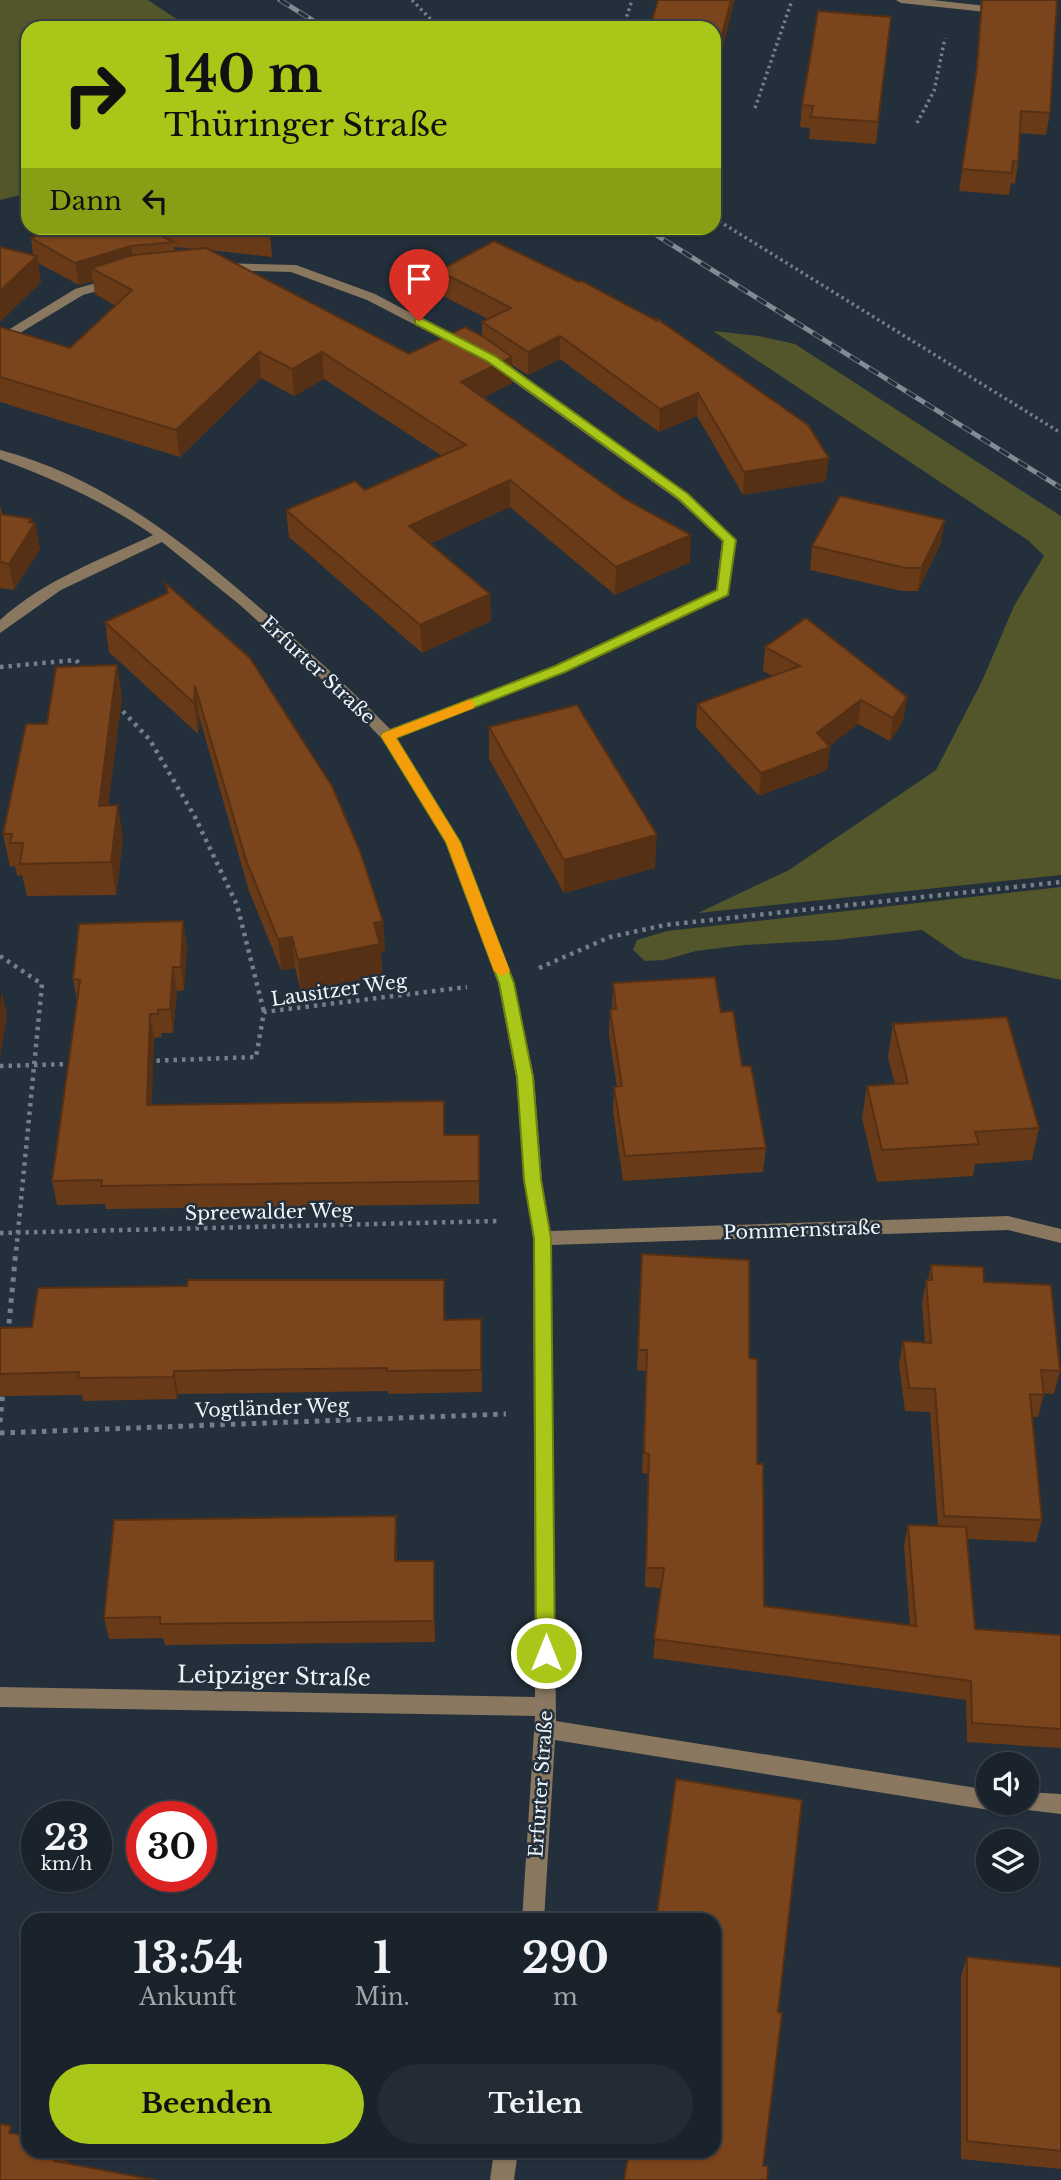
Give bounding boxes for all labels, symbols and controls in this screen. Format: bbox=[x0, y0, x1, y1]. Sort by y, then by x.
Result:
text: 140 m bbox=[164, 44, 322, 105]
icon: right bbox=[49, 49, 140, 140]
text: Thüringer Straße bbox=[164, 105, 448, 145]
icon: left bbox=[136, 182, 174, 220]
text: Dann bbox=[49, 185, 122, 217]
pin bbox=[389, 249, 449, 321]
icon: arrive bbox=[400, 260, 438, 298]
street label: Erfurter Straße bbox=[256, 611, 380, 729]
street label: Lausitzer Weg bbox=[269, 969, 409, 1011]
street label: Spreewalder Weg bbox=[185, 1199, 354, 1225]
street label: Pommernstraße bbox=[723, 1216, 881, 1244]
street label: Vogtländer Weg bbox=[194, 1394, 350, 1422]
position arrow bbox=[509, 1616, 583, 1690]
street label: Leipziger Straße bbox=[177, 1660, 371, 1692]
street label: Erfurter Straße bbox=[524, 1710, 558, 1858]
map controls bbox=[976, 1752, 1039, 1892]
button: sound bbox=[976, 1752, 1039, 1815]
speed limit sign: 30 bbox=[126, 1801, 217, 1892]
text: 23 bbox=[44, 1816, 89, 1859]
button: layers bbox=[976, 1829, 1039, 1892]
text: km/h bbox=[41, 1853, 92, 1875]
text: 13:54 bbox=[133, 1932, 243, 1984]
text: 1 bbox=[373, 1932, 391, 1984]
text: 290 bbox=[522, 1932, 609, 1984]
text: Ankunft bbox=[139, 1983, 237, 2011]
text: Min. bbox=[355, 1983, 410, 2011]
text: m bbox=[553, 1983, 578, 2011]
button: Beenden bbox=[49, 2064, 364, 2144]
button: Teilen bbox=[378, 2064, 693, 2144]

